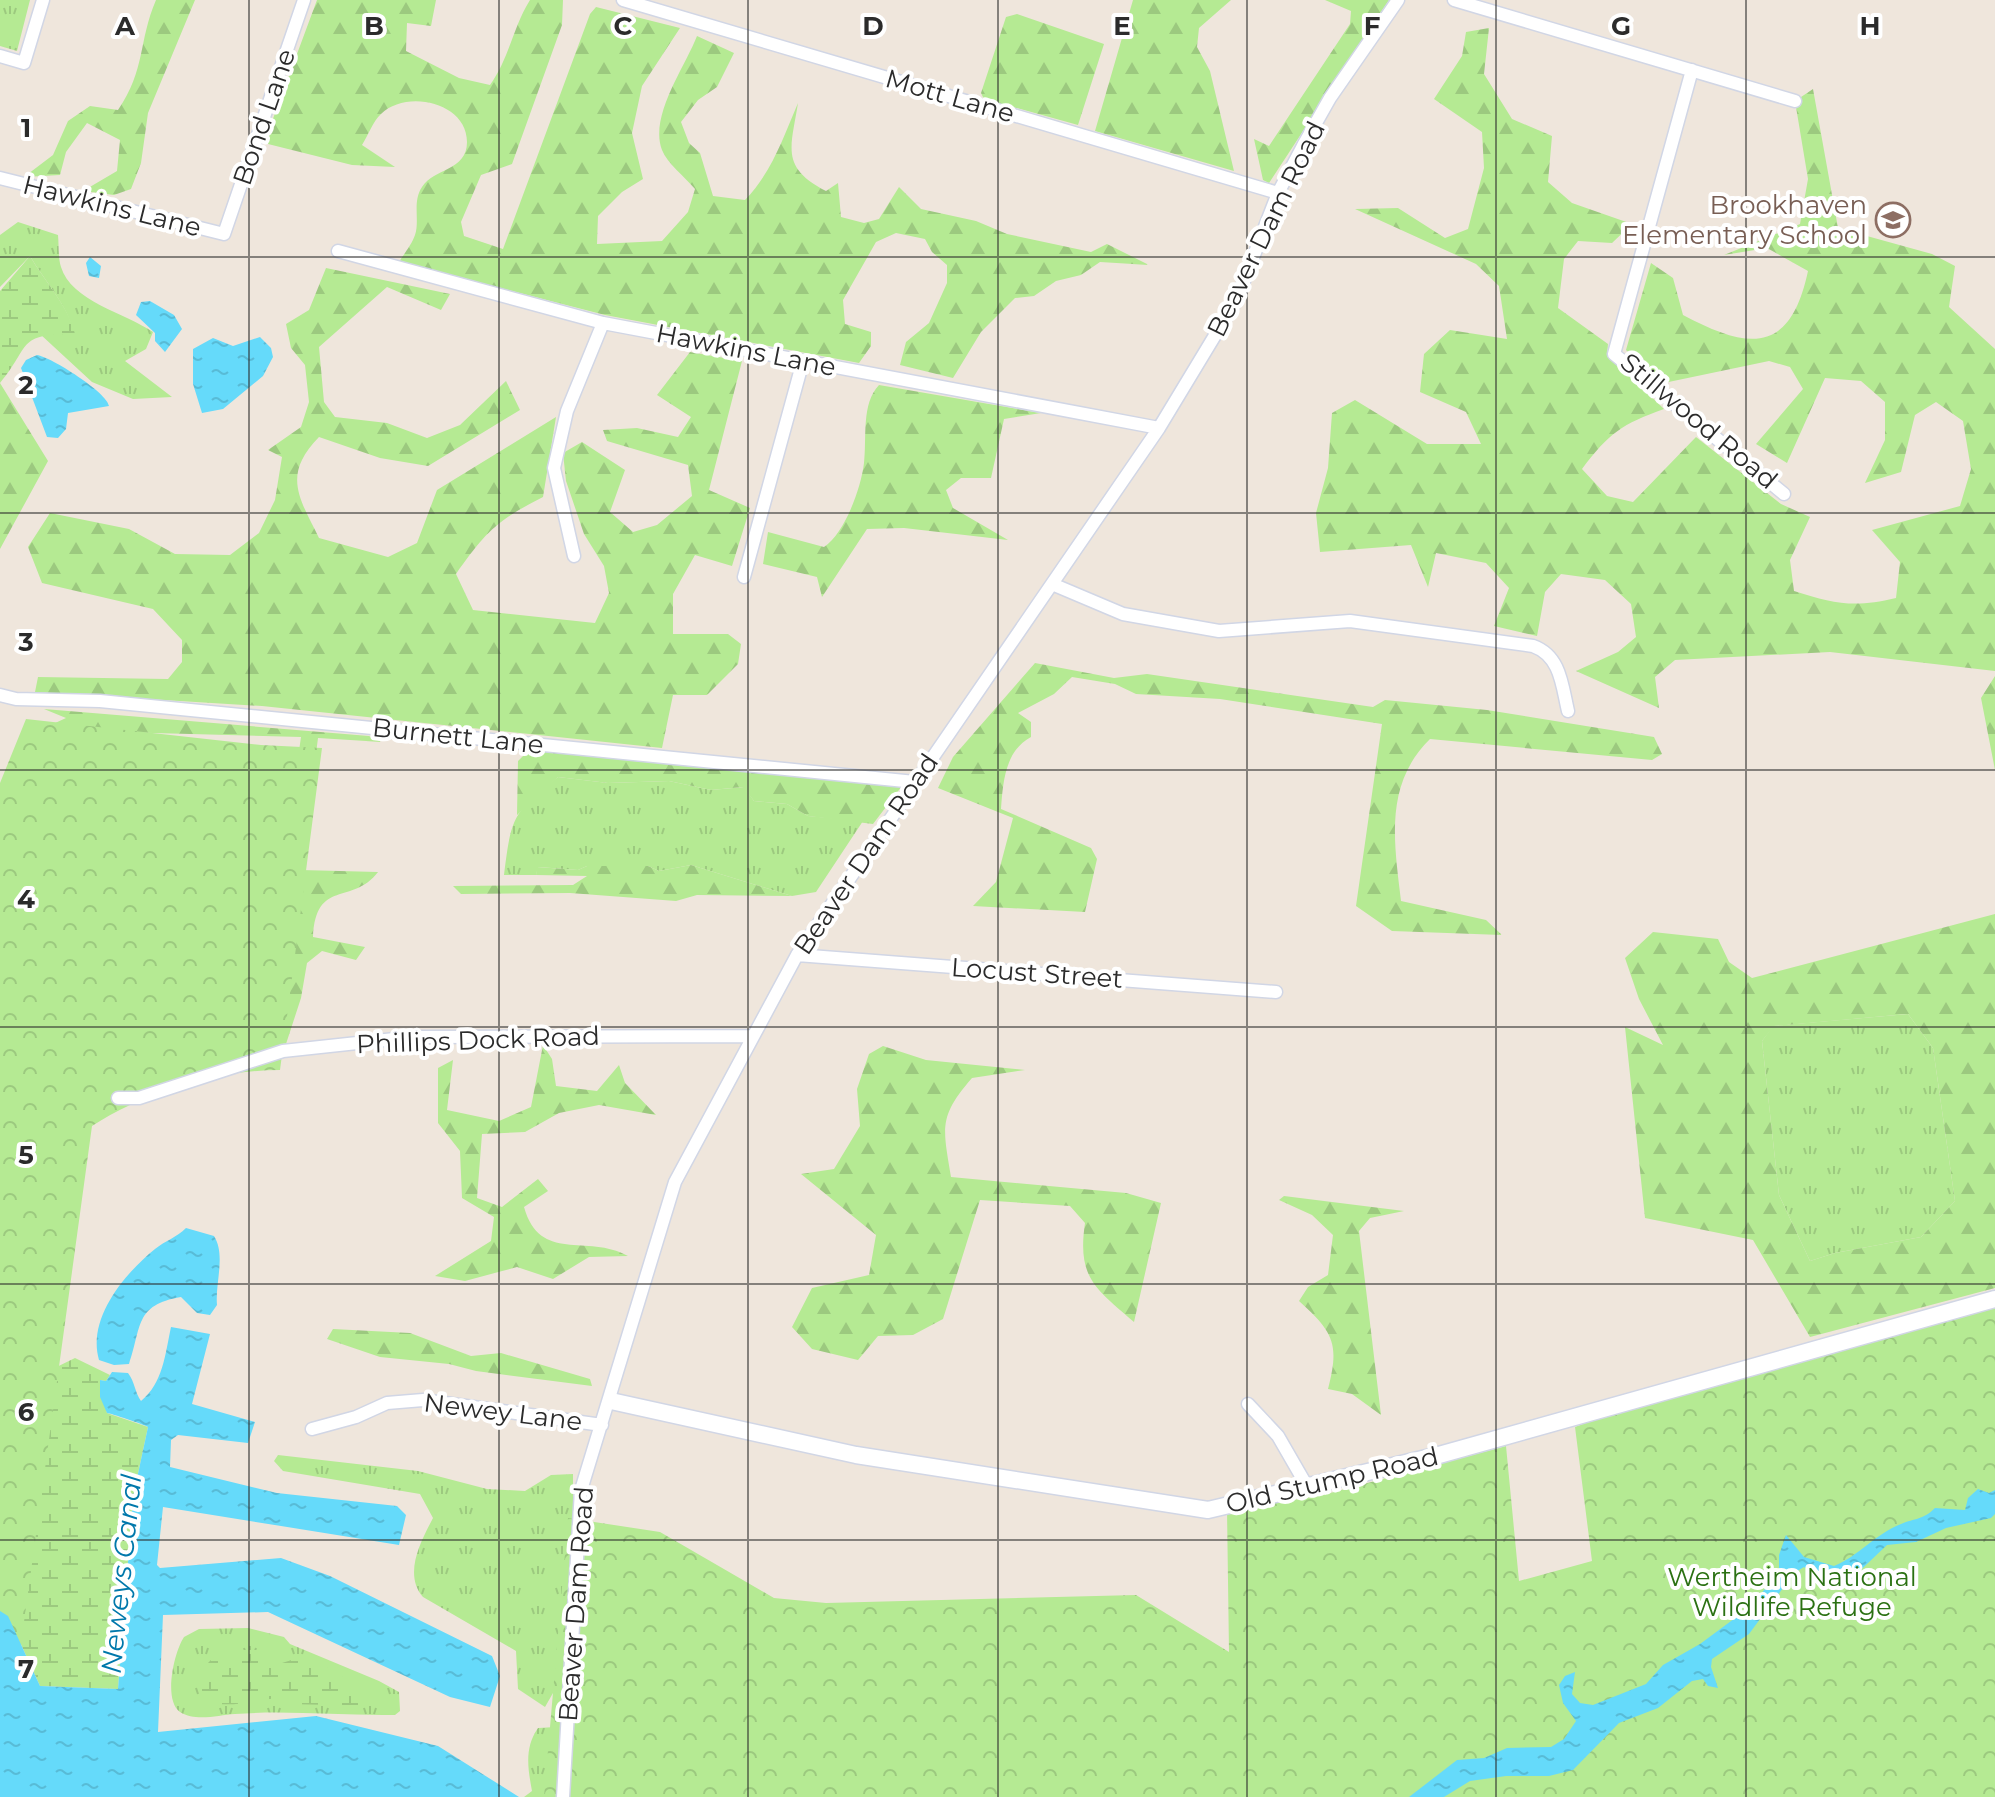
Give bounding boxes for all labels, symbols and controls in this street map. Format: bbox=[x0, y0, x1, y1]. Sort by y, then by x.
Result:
text: A bbox=[114, 10, 136, 42]
text: B bbox=[364, 10, 384, 42]
text: C bbox=[614, 10, 633, 42]
text: D bbox=[862, 10, 884, 42]
text: E bbox=[1113, 10, 1131, 42]
text: F bbox=[1364, 10, 1380, 42]
text: G bbox=[1611, 10, 1631, 42]
text: H bbox=[1859, 10, 1881, 42]
street label: Bond Lane bbox=[226, 45, 302, 189]
street label: Mott Lane bbox=[882, 62, 1018, 130]
text: 1 bbox=[21, 112, 31, 144]
street label: Beaver Dam Road bbox=[1200, 116, 1332, 342]
street label: Hawkins Lane bbox=[20, 168, 204, 244]
place label: Brookhaven Elementary School bbox=[1622, 189, 1867, 251]
school or university icon: Brookhaven Elementary School bbox=[1874, 201, 1912, 239]
street label: Hawkins Lane bbox=[653, 317, 839, 383]
street label: Stillwood Road bbox=[1614, 346, 1784, 496]
text: 2 bbox=[18, 369, 34, 401]
text: 3 bbox=[17, 626, 34, 658]
street label: Burnett Lane bbox=[371, 711, 545, 761]
street label: Beaver Dam Road bbox=[787, 747, 945, 961]
text: 4 bbox=[17, 883, 35, 915]
street label: Locust Street bbox=[950, 951, 1124, 995]
street label: Phillips Dock Road bbox=[356, 1020, 600, 1060]
text: 5 bbox=[18, 1139, 34, 1171]
street label: Newey Lane bbox=[422, 1386, 584, 1438]
text: 6 bbox=[18, 1396, 35, 1428]
street label: Old Stump Road bbox=[1223, 1440, 1441, 1520]
water label: Neweys Canal bbox=[94, 1472, 148, 1675]
street label: Beaver Dam Road bbox=[552, 1485, 600, 1723]
park label: Wertheim National Wildlife Refuge bbox=[1667, 1561, 1917, 1623]
text: 7 bbox=[18, 1653, 34, 1685]

